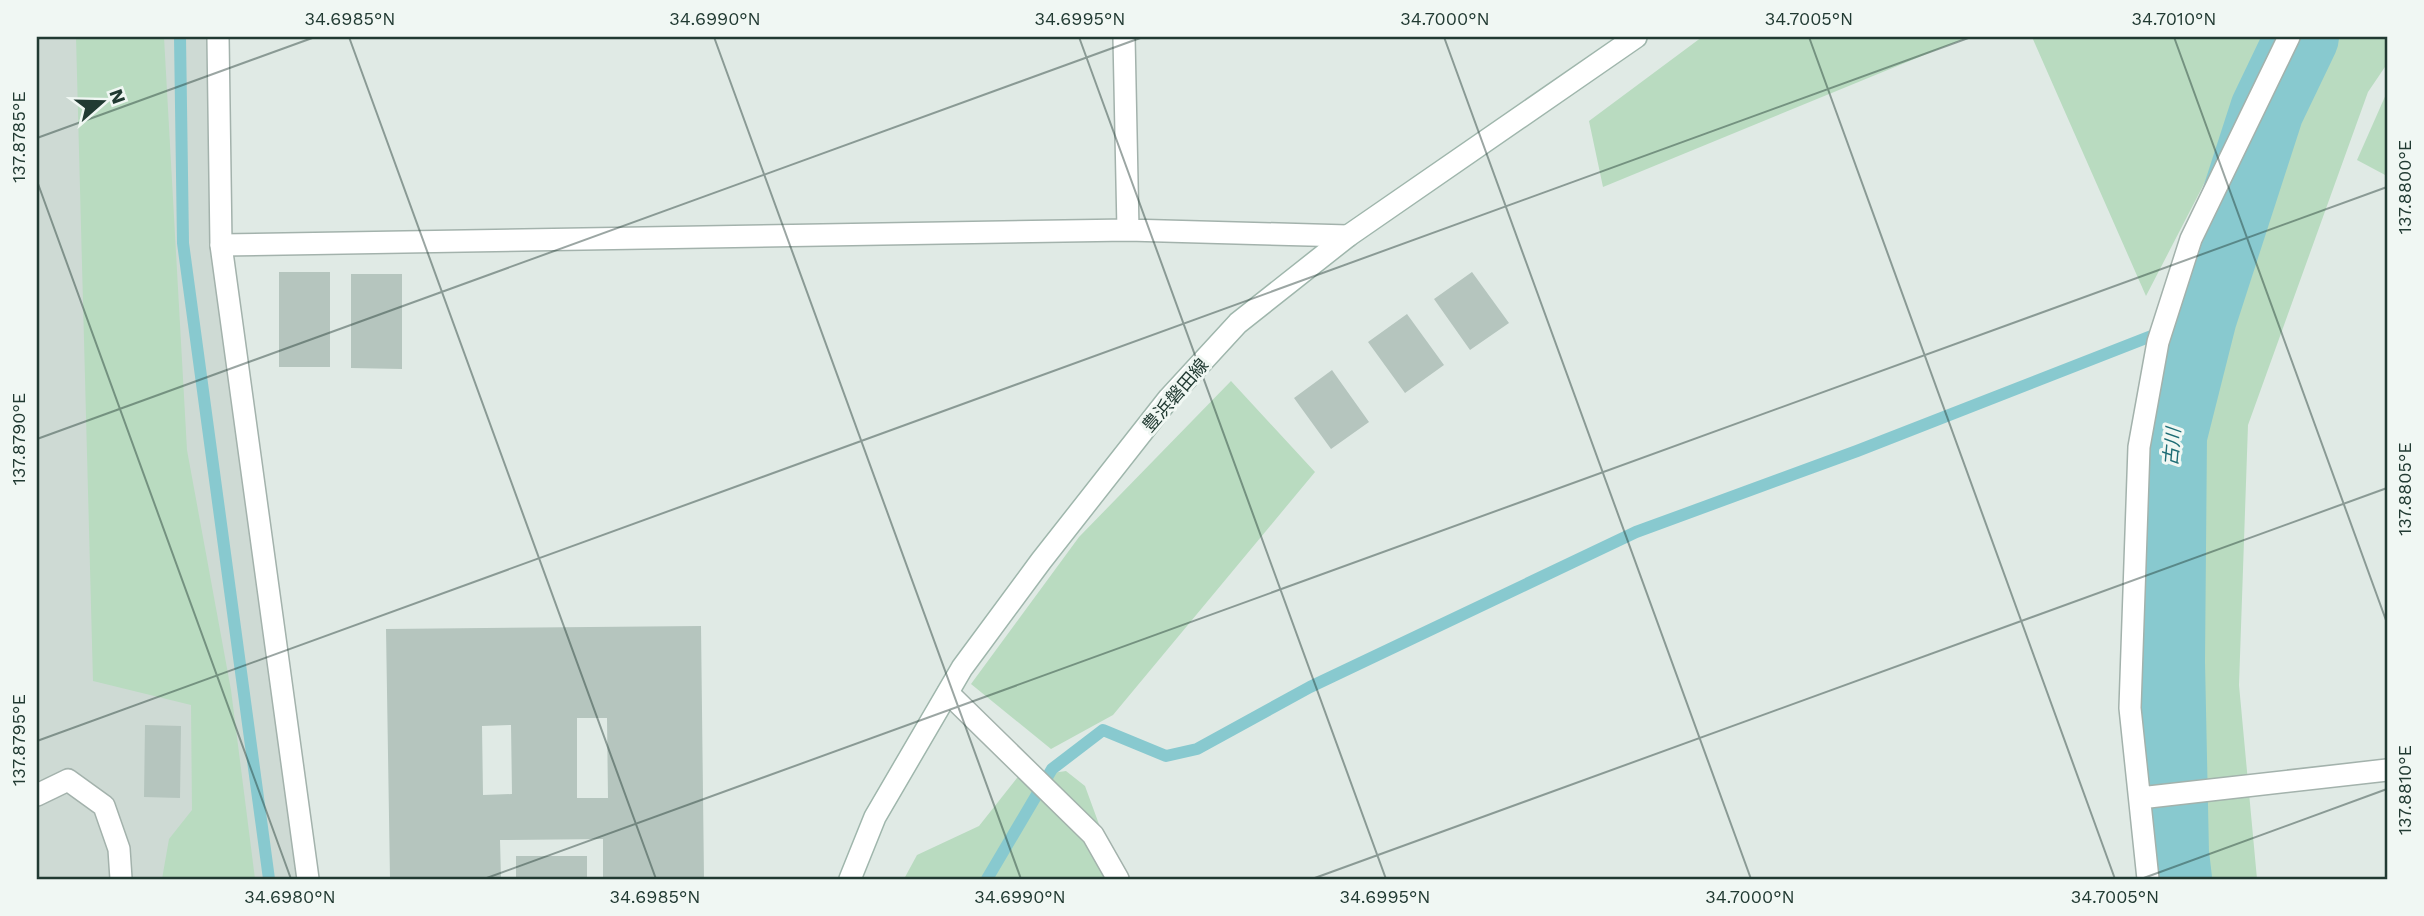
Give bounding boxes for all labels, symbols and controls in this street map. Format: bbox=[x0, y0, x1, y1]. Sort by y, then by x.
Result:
text: 34.6985°N bbox=[305, 8, 395, 29]
text: 34.6990°N bbox=[669, 8, 761, 29]
text: 34.6995°N bbox=[1035, 8, 1125, 29]
text: 34.7000°N bbox=[1400, 8, 1490, 29]
text: 34.7005°N bbox=[1765, 8, 1853, 29]
text: 34.7010°N bbox=[2131, 8, 2217, 29]
north arrow bbox=[66, 66, 136, 136]
text: N bbox=[104, 86, 131, 107]
text: 137.8785°E bbox=[8, 91, 29, 183]
text: 137.8800°E bbox=[2394, 140, 2415, 234]
street label: 豊浜磐田線 bbox=[1138, 354, 1212, 436]
text: 137.8790°E bbox=[8, 393, 29, 485]
water label: 古川 bbox=[2159, 425, 2185, 467]
text: 137.8805°E bbox=[2394, 442, 2415, 536]
text: 137.8795°E bbox=[8, 694, 29, 786]
text: 137.8810°E bbox=[2394, 745, 2415, 835]
text: 34.6980°N bbox=[244, 886, 336, 907]
text: 34.6985°N bbox=[610, 886, 700, 907]
text: 34.6990°N bbox=[974, 886, 1066, 907]
text: 34.6995°N bbox=[1340, 886, 1430, 907]
text: 34.7000°N bbox=[1705, 886, 1795, 907]
text: 34.7005°N bbox=[2071, 886, 2159, 907]

